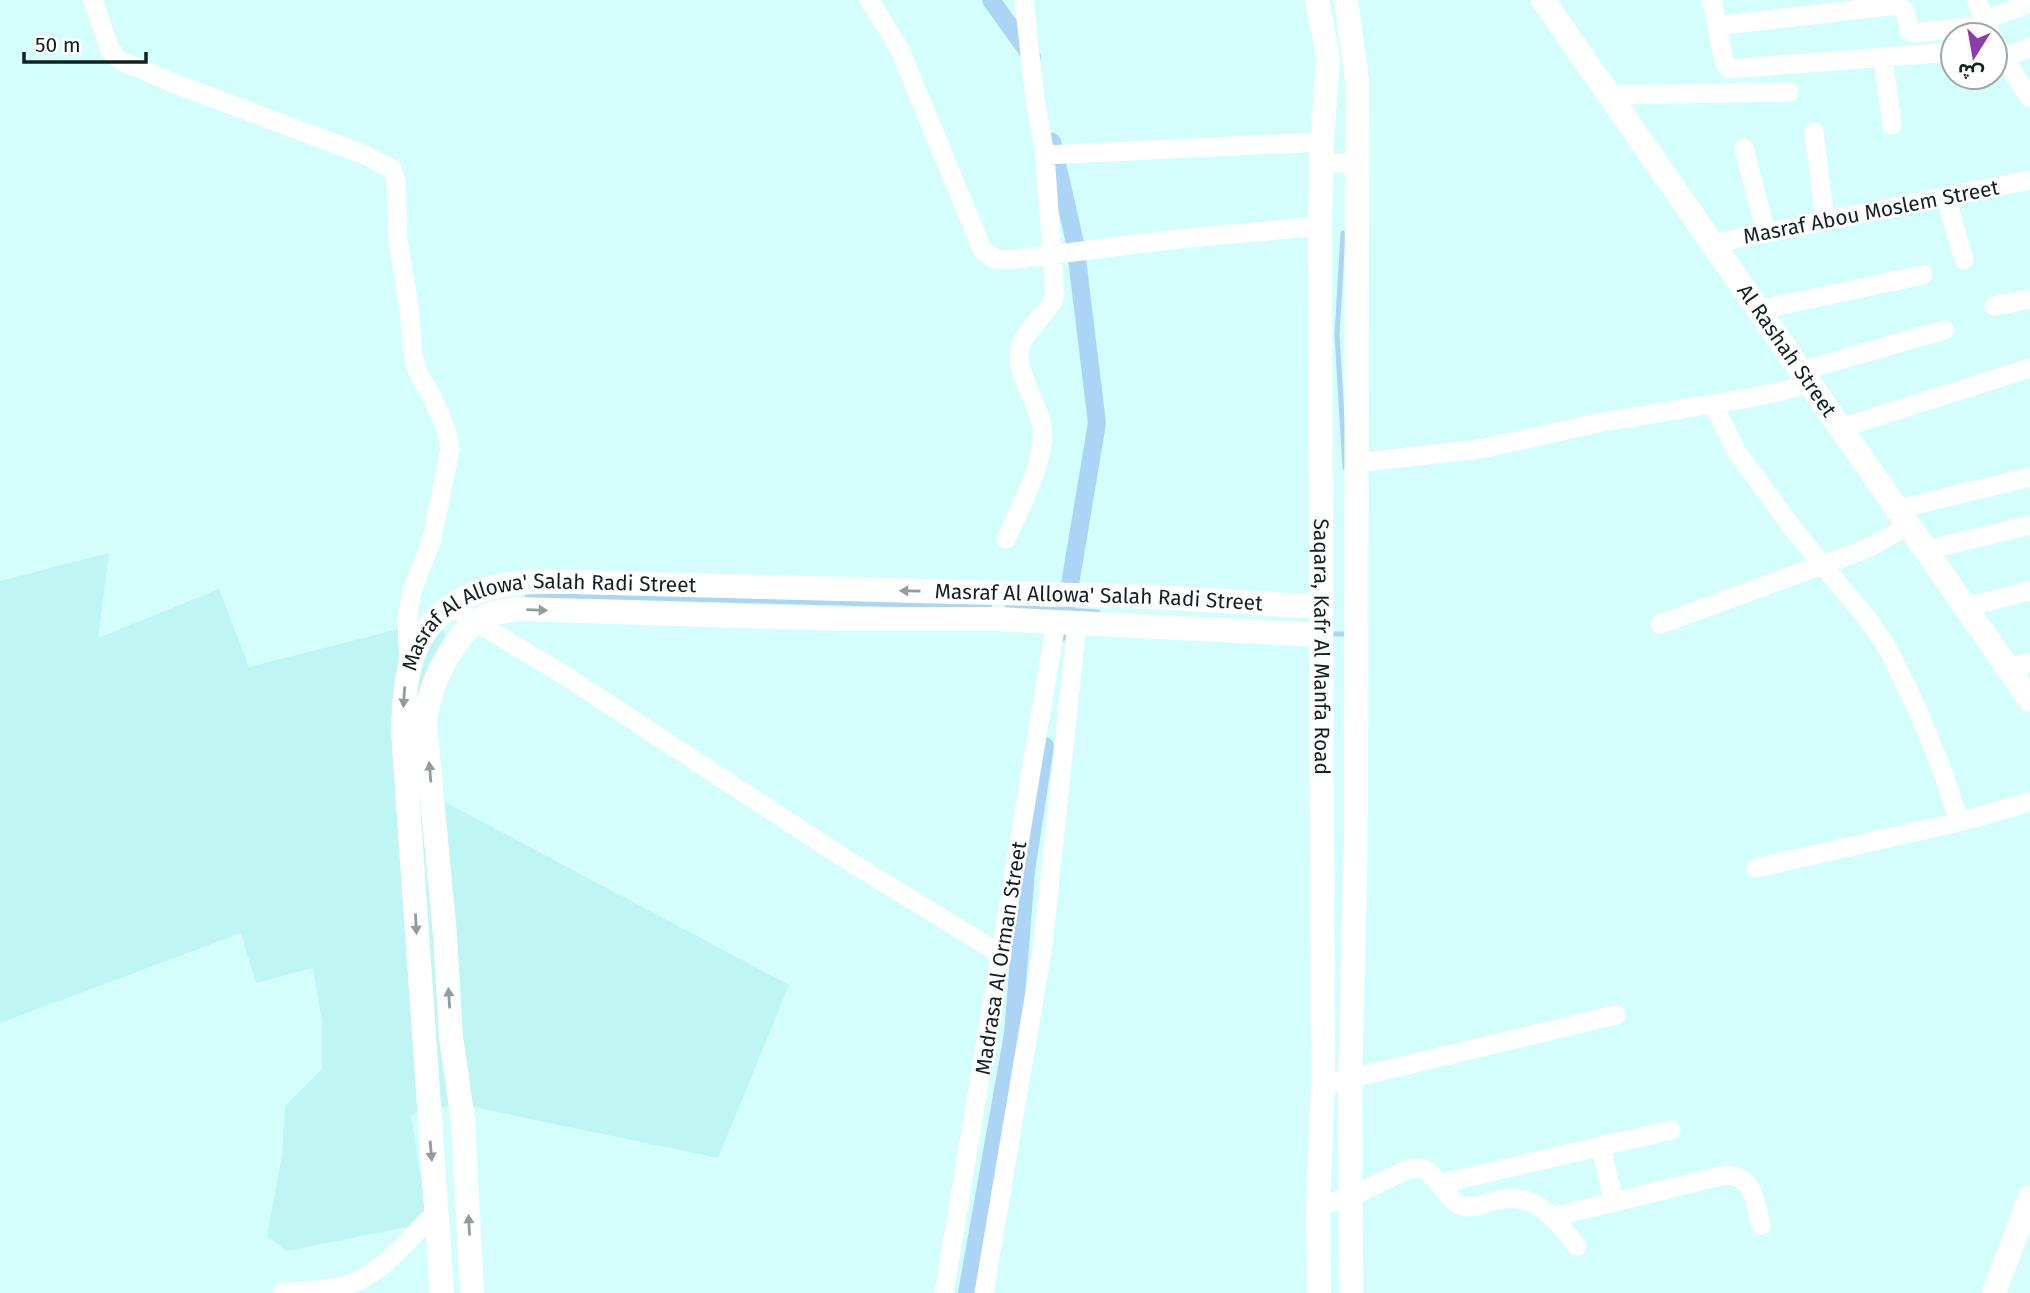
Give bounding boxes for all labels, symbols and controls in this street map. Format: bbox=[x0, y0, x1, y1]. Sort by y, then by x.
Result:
scale bar bbox=[24, 21, 147, 65]
north arrow bbox=[1939, 21, 2009, 91]
text: 50 m bbox=[35, 32, 81, 58]
text: ش bbox=[1956, 58, 1986, 86]
street label: Masraf Abou Moslem Street bbox=[1741, 174, 2001, 250]
street label: Al Rashah Street bbox=[1732, 279, 1842, 422]
street label: Saqara, Kafr Al Manfa Road bbox=[1308, 518, 1335, 775]
street label: Masraf Al Allowa' Salah Radi Street bbox=[396, 568, 697, 674]
street label: Masraf Al Allowa' Salah Radi Street bbox=[934, 578, 1264, 616]
one-way arrow bbox=[899, 585, 921, 597]
one-way arrow bbox=[526, 604, 548, 615]
one-way arrow bbox=[398, 686, 409, 708]
one-way arrow bbox=[424, 760, 435, 782]
street label: Madrasa Al Orman Street bbox=[970, 839, 1032, 1077]
one-way arrow bbox=[411, 913, 422, 935]
one-way arrow bbox=[443, 987, 454, 1009]
one-way arrow bbox=[426, 1140, 437, 1162]
one-way arrow bbox=[463, 1214, 474, 1236]

